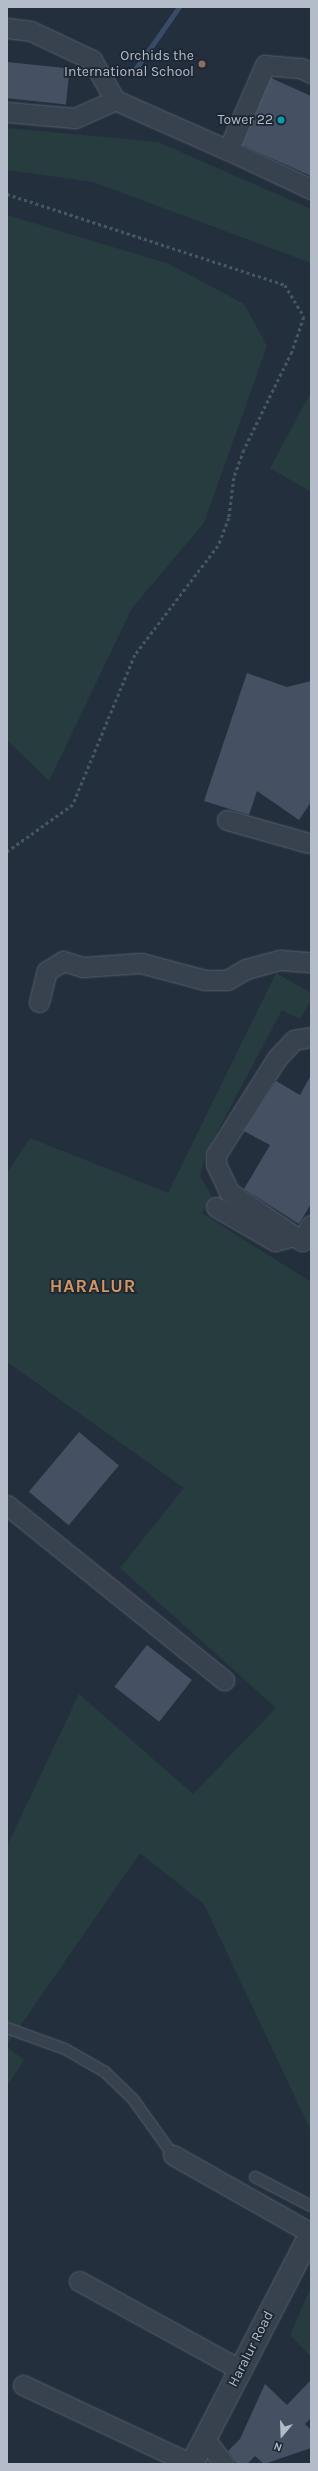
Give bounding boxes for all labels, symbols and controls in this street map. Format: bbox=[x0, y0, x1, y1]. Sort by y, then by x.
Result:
place label: Orchids the International School bbox=[64, 48, 194, 80]
marker: Orchids the International School bbox=[197, 59, 207, 69]
place label: Tower 22 bbox=[218, 112, 273, 128]
marker: Tower 22 bbox=[276, 115, 286, 125]
district label: HARALUR bbox=[50, 1275, 136, 1297]
street label: Haralur Road bbox=[225, 2308, 277, 2390]
north arrow bbox=[262, 2415, 302, 2455]
text: N bbox=[272, 2439, 284, 2454]

